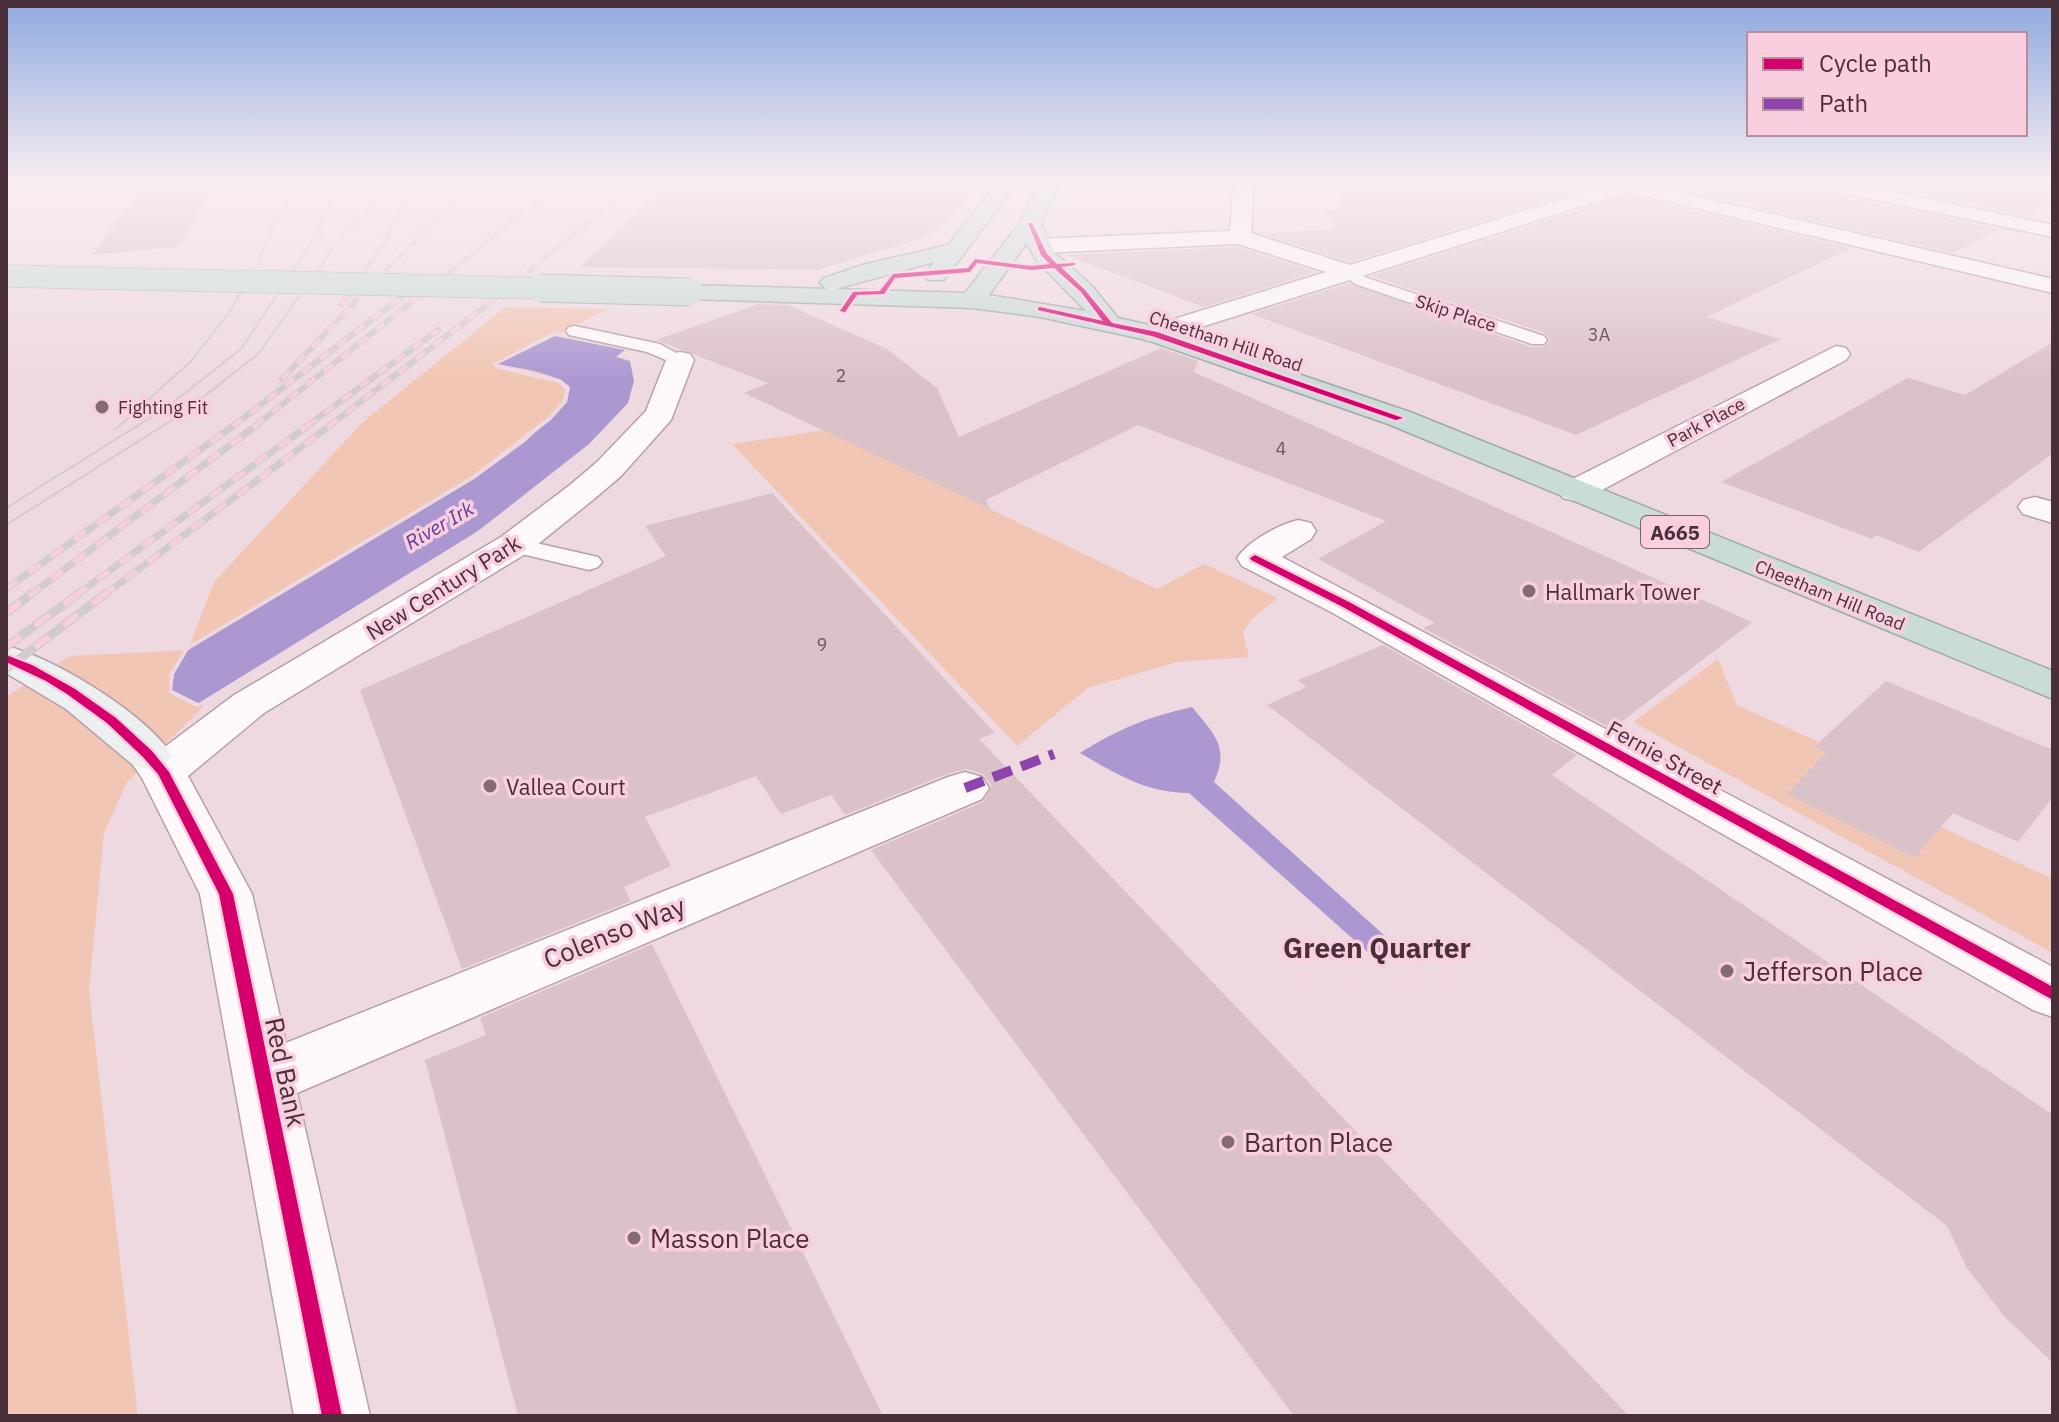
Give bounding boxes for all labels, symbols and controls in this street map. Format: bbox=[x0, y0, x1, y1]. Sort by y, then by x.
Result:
legend bbox=[1747, 32, 2027, 136]
text: Cycle path bbox=[1819, 47, 1932, 79]
text: Path bbox=[1819, 87, 1868, 119]
street label: Skip Place bbox=[1413, 289, 1499, 337]
street label: Cheetham Hill Road bbox=[1146, 305, 1306, 377]
house number: 3A bbox=[1588, 323, 1611, 346]
house number: 2 bbox=[836, 364, 846, 387]
street label: Park Place bbox=[1663, 392, 1749, 452]
place label: Fighting Fit bbox=[118, 396, 208, 419]
marker: Fighting Fit bbox=[93, 398, 111, 416]
house number: 4 bbox=[1276, 437, 1287, 460]
water label: River Irk bbox=[400, 494, 479, 555]
road number: A665 bbox=[1641, 516, 1709, 548]
street label: New Century Park bbox=[360, 528, 526, 646]
street label: Cheetham Hill Road bbox=[1752, 554, 1908, 636]
place label: Hallmark Tower bbox=[1545, 577, 1700, 606]
marker: Hallmark Tower bbox=[1520, 582, 1538, 600]
house number: 9 bbox=[817, 633, 827, 656]
street label: Fernie Street bbox=[1602, 713, 1728, 801]
place label: Vallea Court bbox=[506, 772, 626, 801]
marker: Vallea Court bbox=[481, 777, 499, 795]
street label: Colenso Way bbox=[538, 888, 690, 976]
district label: Green Quarter bbox=[1283, 929, 1471, 966]
place label: Jefferson Place bbox=[1743, 954, 1923, 988]
marker: Jefferson Place bbox=[1718, 962, 1736, 980]
street label: Red Bank bbox=[258, 1014, 314, 1130]
place label: Barton Place bbox=[1244, 1125, 1393, 1159]
marker: Barton Place bbox=[1219, 1133, 1237, 1151]
place label: Masson Place bbox=[650, 1221, 810, 1255]
marker: Masson Place bbox=[625, 1229, 643, 1247]

